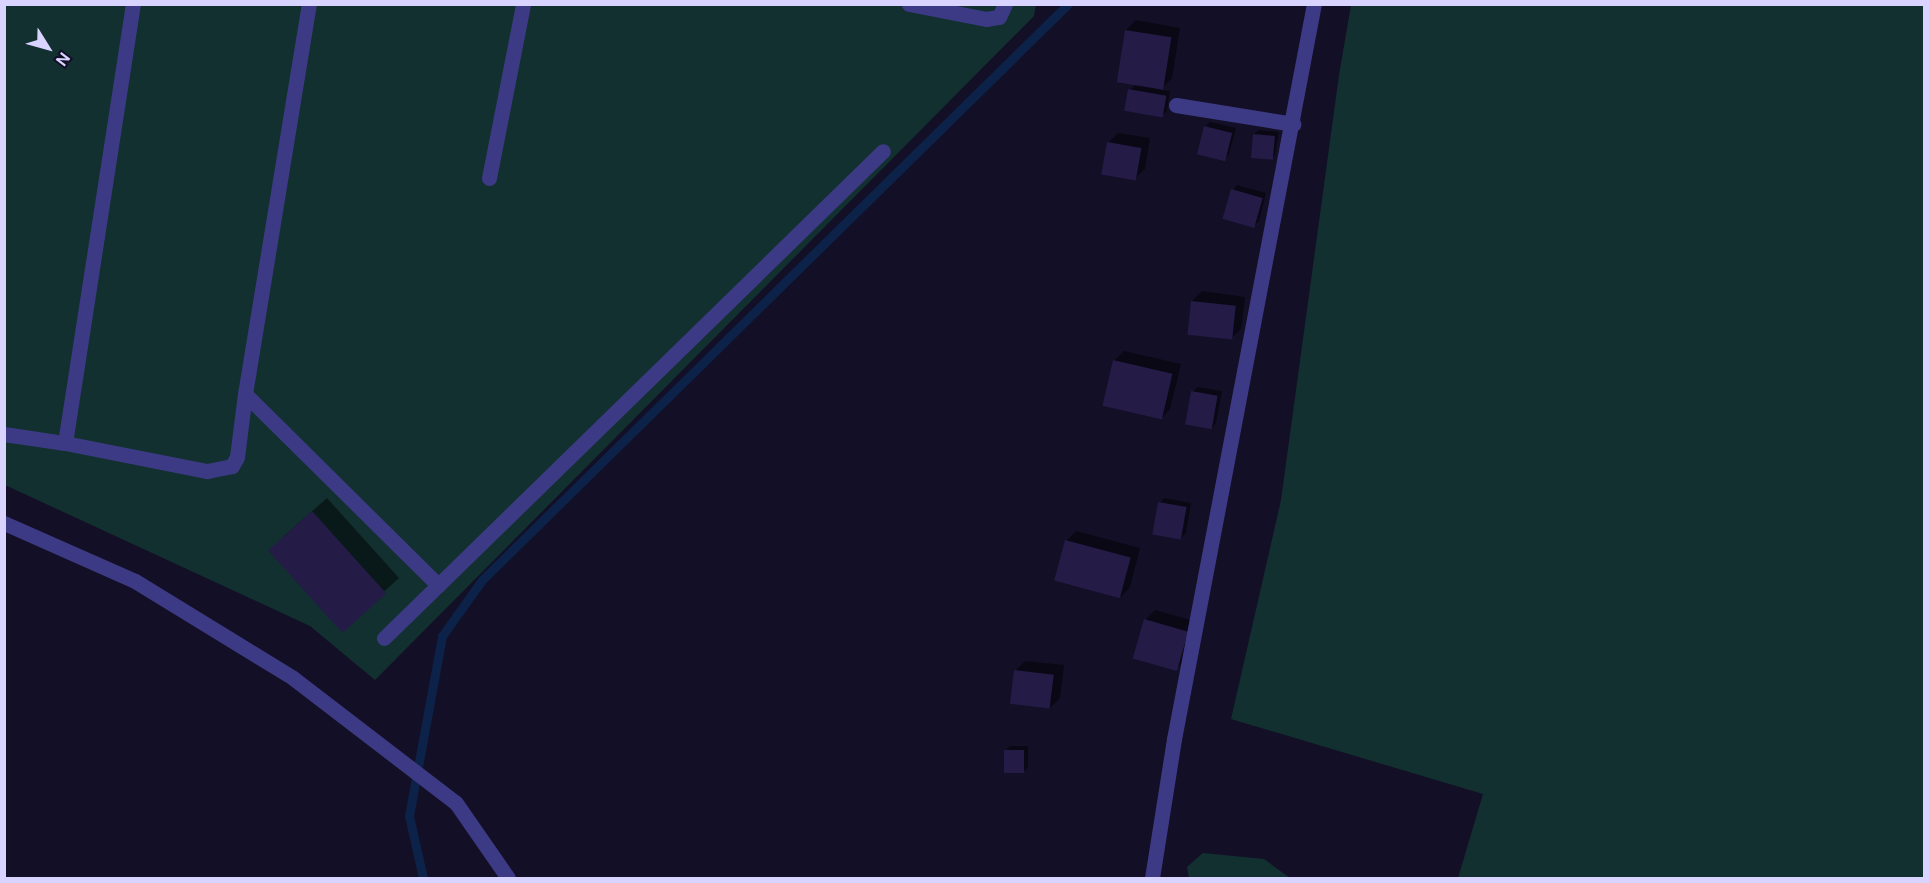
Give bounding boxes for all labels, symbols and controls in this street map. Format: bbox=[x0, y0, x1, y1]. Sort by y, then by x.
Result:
north arrow bbox=[18, 18, 78, 78]
text: N bbox=[51, 48, 75, 70]

